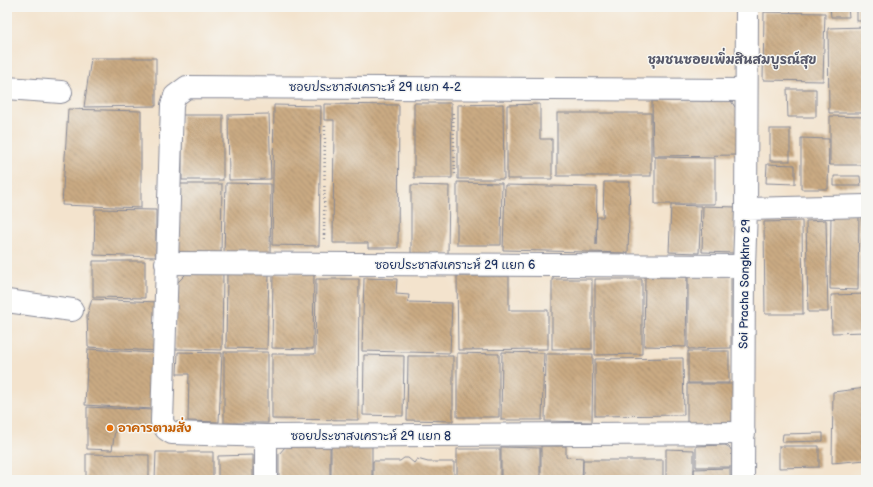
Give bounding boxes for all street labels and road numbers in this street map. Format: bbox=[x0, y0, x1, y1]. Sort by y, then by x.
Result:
street label: ซอยประชาสงเคราะห์ 29 แยก 4-2 bbox=[289, 79, 461, 95]
street label: Soi Pracha Songkhro 29 bbox=[736, 219, 754, 349]
street label: ซอยประชาสงเคราะห์ 29 แยก 6 bbox=[375, 257, 535, 273]
street label: ซอยประชาสงเคราะห์ 29 แยก 8 bbox=[291, 428, 451, 444]

